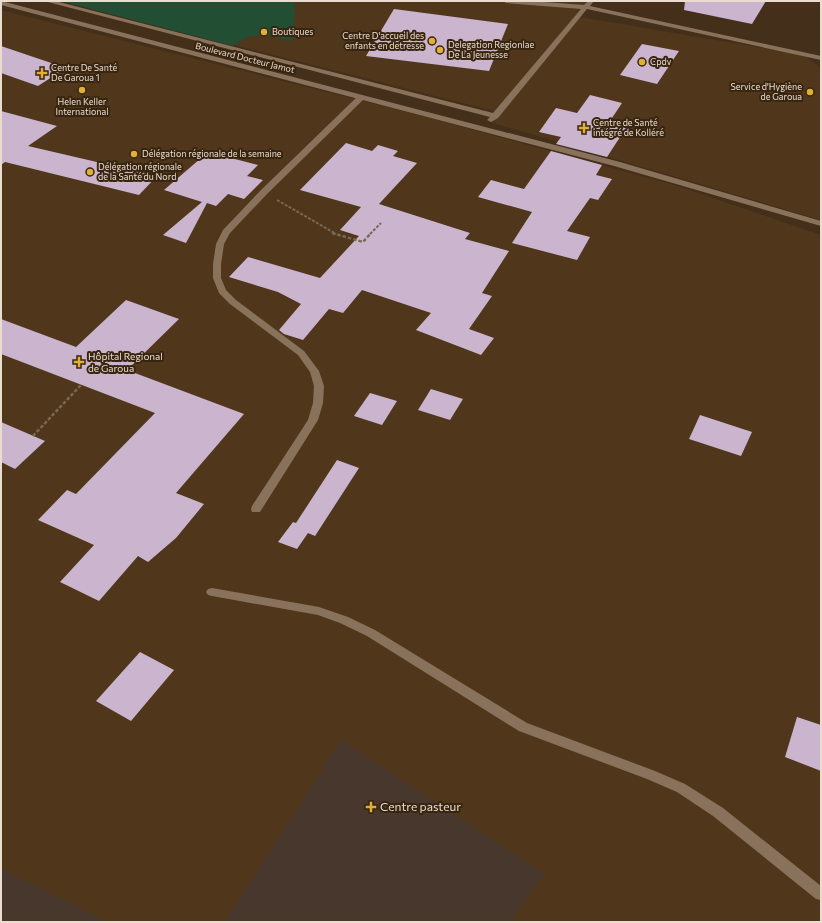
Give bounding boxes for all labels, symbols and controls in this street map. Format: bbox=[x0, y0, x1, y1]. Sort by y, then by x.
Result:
place label: Boutiques bbox=[272, 26, 313, 37]
marker: Boutiques bbox=[259, 27, 269, 37]
place label: Centre D'accueil des enfants en detresse bbox=[342, 30, 424, 51]
marker: Centre D'accueil des enfants en detresse bbox=[427, 36, 437, 46]
place label: Delegation Regionlae De La Jeunesse bbox=[448, 39, 534, 60]
street label: Boulevard Docteur Jamot bbox=[194, 40, 296, 75]
marker: Delegation Regionlae De La Jeunesse bbox=[435, 45, 445, 55]
place label: Cpdv bbox=[650, 56, 672, 67]
marker: Cpdv bbox=[637, 57, 647, 67]
place label: Centre De Santé De Garoua 1 bbox=[51, 62, 118, 83]
marker: Centre De Santé De Garoua 1 bbox=[36, 67, 48, 79]
place label: Service d'Hygiène de Garoua bbox=[730, 81, 802, 102]
marker: Helen Keller International bbox=[77, 85, 87, 95]
marker: Service d'Hygiène de Garoua bbox=[805, 87, 815, 97]
place label: Helen Keller International bbox=[55, 96, 109, 117]
place label: Centre de Santé intégré de Kolléré bbox=[593, 117, 664, 138]
marker: Centre de Santé intégré de Kolléré bbox=[578, 122, 590, 134]
place label: Délégation régionale de la semaine bbox=[142, 148, 282, 159]
marker: Délégation régionale de la semaine bbox=[129, 149, 139, 159]
place label: Délégation régionale de la Santé du Nord bbox=[98, 161, 182, 182]
marker: Délégation régionale de la Santé du Nord bbox=[85, 167, 95, 177]
place label: Hôpital Regional de Garoua bbox=[88, 350, 163, 374]
marker: Hôpital Regional de Garoua bbox=[73, 356, 85, 368]
place label: Centre pasteur bbox=[380, 799, 461, 813]
marker: Centre pasteur bbox=[365, 801, 377, 813]

